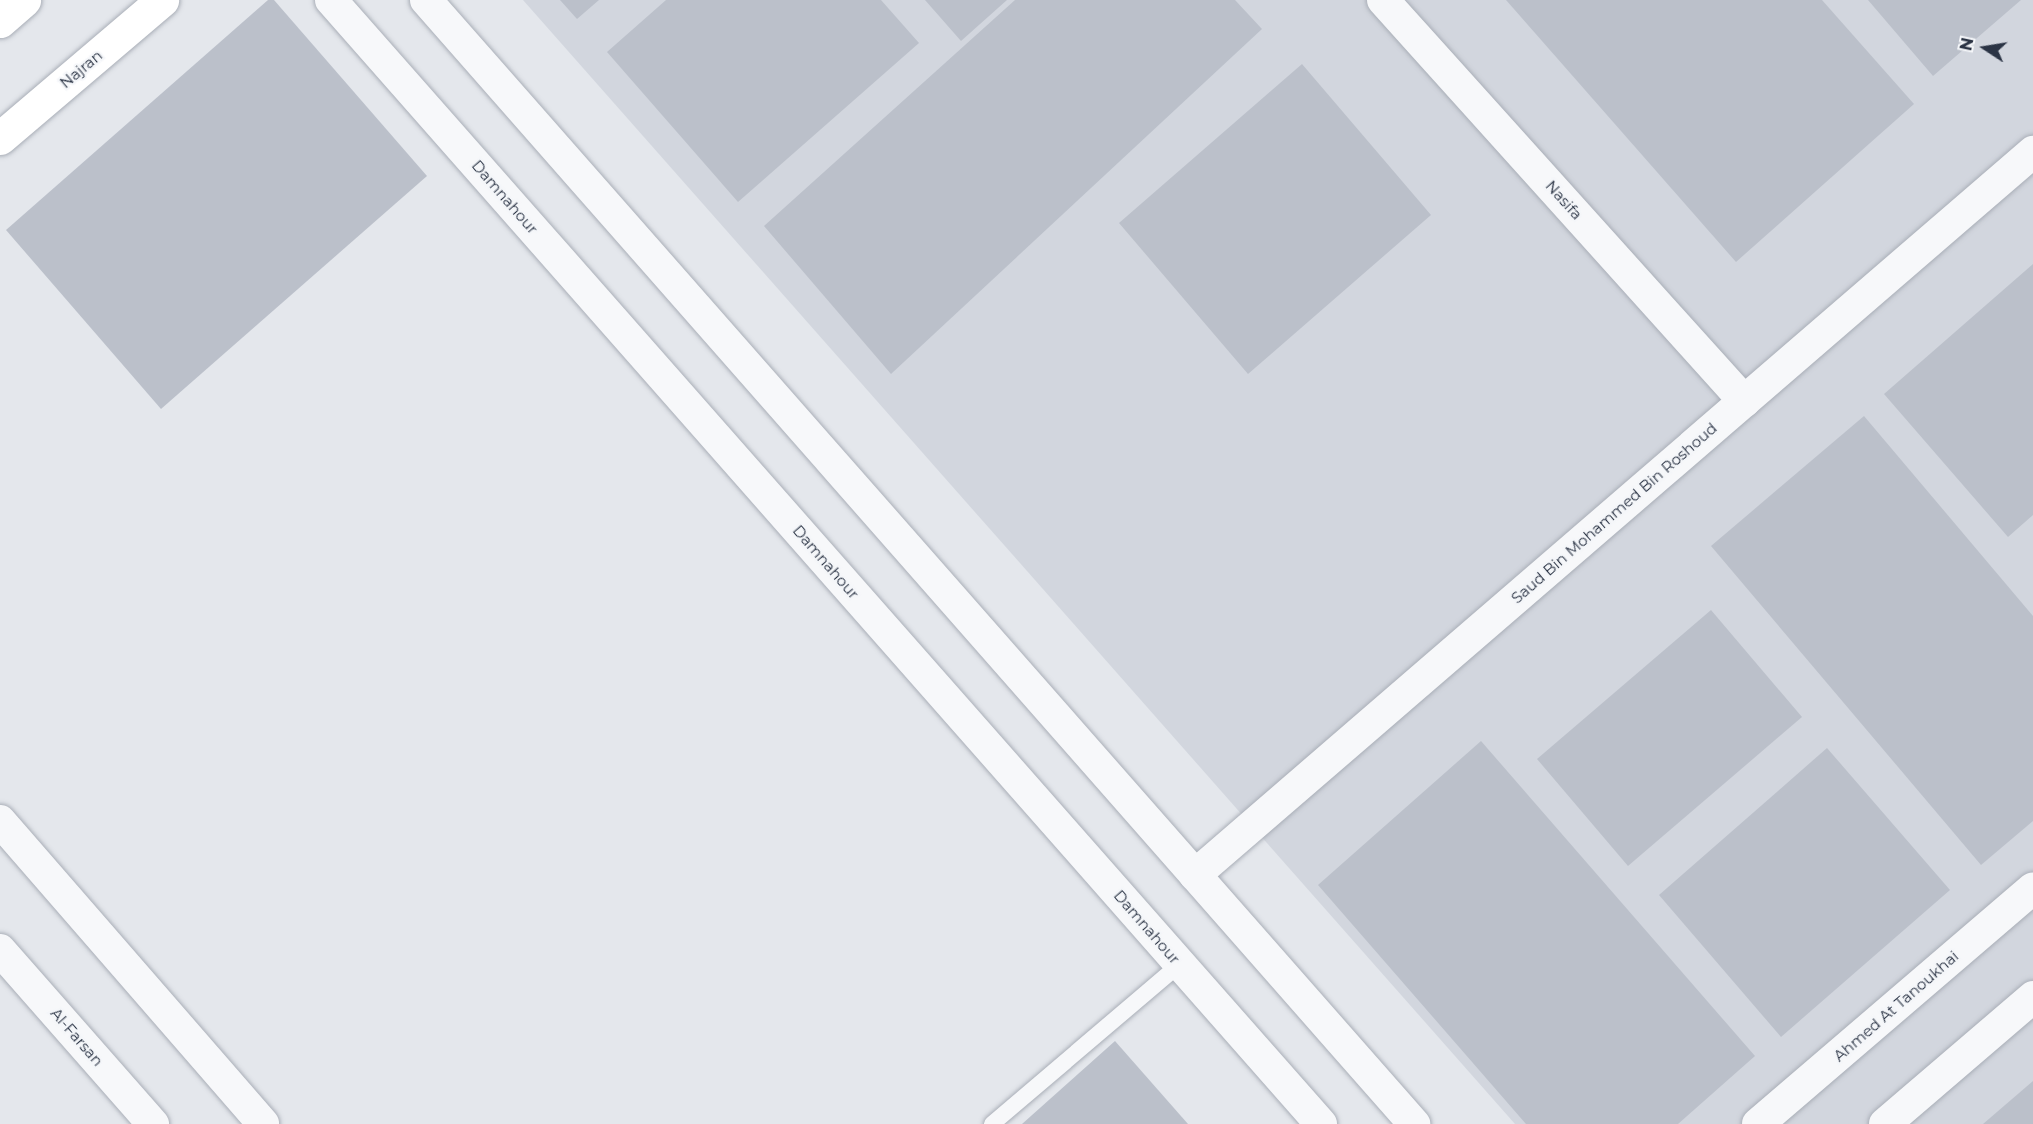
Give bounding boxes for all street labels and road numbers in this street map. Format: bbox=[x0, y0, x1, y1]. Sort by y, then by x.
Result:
street label: Najran bbox=[56, 46, 106, 92]
street label: Damnahour bbox=[468, 156, 542, 238]
street label: Nasifa bbox=[1542, 177, 1586, 223]
street label: Saud Bin Mohammed Bin Roshoud bbox=[1508, 419, 1720, 607]
street label: Damnahour bbox=[789, 521, 863, 603]
street label: Damnahour bbox=[1110, 886, 1184, 968]
street label: Ahmed At Tanoukhai bbox=[1830, 947, 1962, 1065]
street label: Al-Farsan bbox=[47, 1004, 107, 1070]

